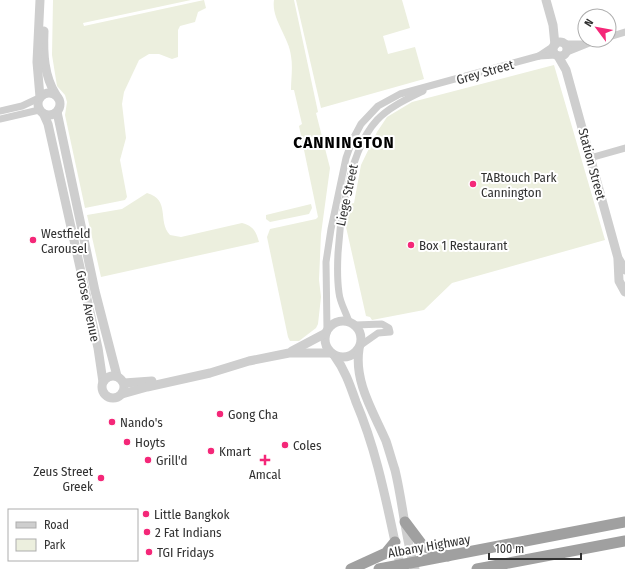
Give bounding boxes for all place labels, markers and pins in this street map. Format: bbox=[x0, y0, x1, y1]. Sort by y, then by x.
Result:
place label: TABtouch Park Cannington bbox=[481, 170, 558, 200]
marker: TABtouch Park Cannington bbox=[468, 179, 478, 189]
place label: Westfield Carousel bbox=[41, 226, 90, 256]
marker: Westfield Carousel bbox=[28, 235, 38, 245]
place label: Box 1 Restaurant bbox=[419, 238, 508, 253]
marker: Box 1 Restaurant bbox=[406, 240, 416, 250]
place label: Gong Cha bbox=[228, 407, 278, 422]
marker: Gong Cha bbox=[215, 409, 225, 419]
place label: Nando's bbox=[120, 415, 163, 430]
marker: Nando's bbox=[107, 417, 117, 427]
place label: Hoyts bbox=[135, 435, 166, 450]
marker: Hoyts bbox=[122, 437, 132, 447]
place label: Coles bbox=[293, 438, 322, 453]
marker: Coles bbox=[280, 440, 290, 450]
place label: Kmart bbox=[219, 444, 252, 459]
marker: Kmart bbox=[206, 446, 216, 456]
place label: Grill'd bbox=[156, 453, 187, 468]
marker: Grill'd bbox=[143, 455, 153, 465]
marker: Amcal bbox=[260, 455, 270, 465]
place label: Zeus Street Greek bbox=[33, 464, 94, 494]
place label: Amcal bbox=[249, 467, 282, 482]
marker: Zeus Street Greek bbox=[96, 473, 106, 483]
place label: Little Bangkok bbox=[154, 507, 230, 522]
marker: Little Bangkok bbox=[141, 509, 151, 519]
place label: 2 Fat Indians bbox=[155, 525, 222, 540]
marker: 2 Fat Indians bbox=[142, 527, 152, 537]
place label: TGI Fridays bbox=[157, 545, 214, 560]
marker: TGI Fridays bbox=[144, 547, 154, 557]

